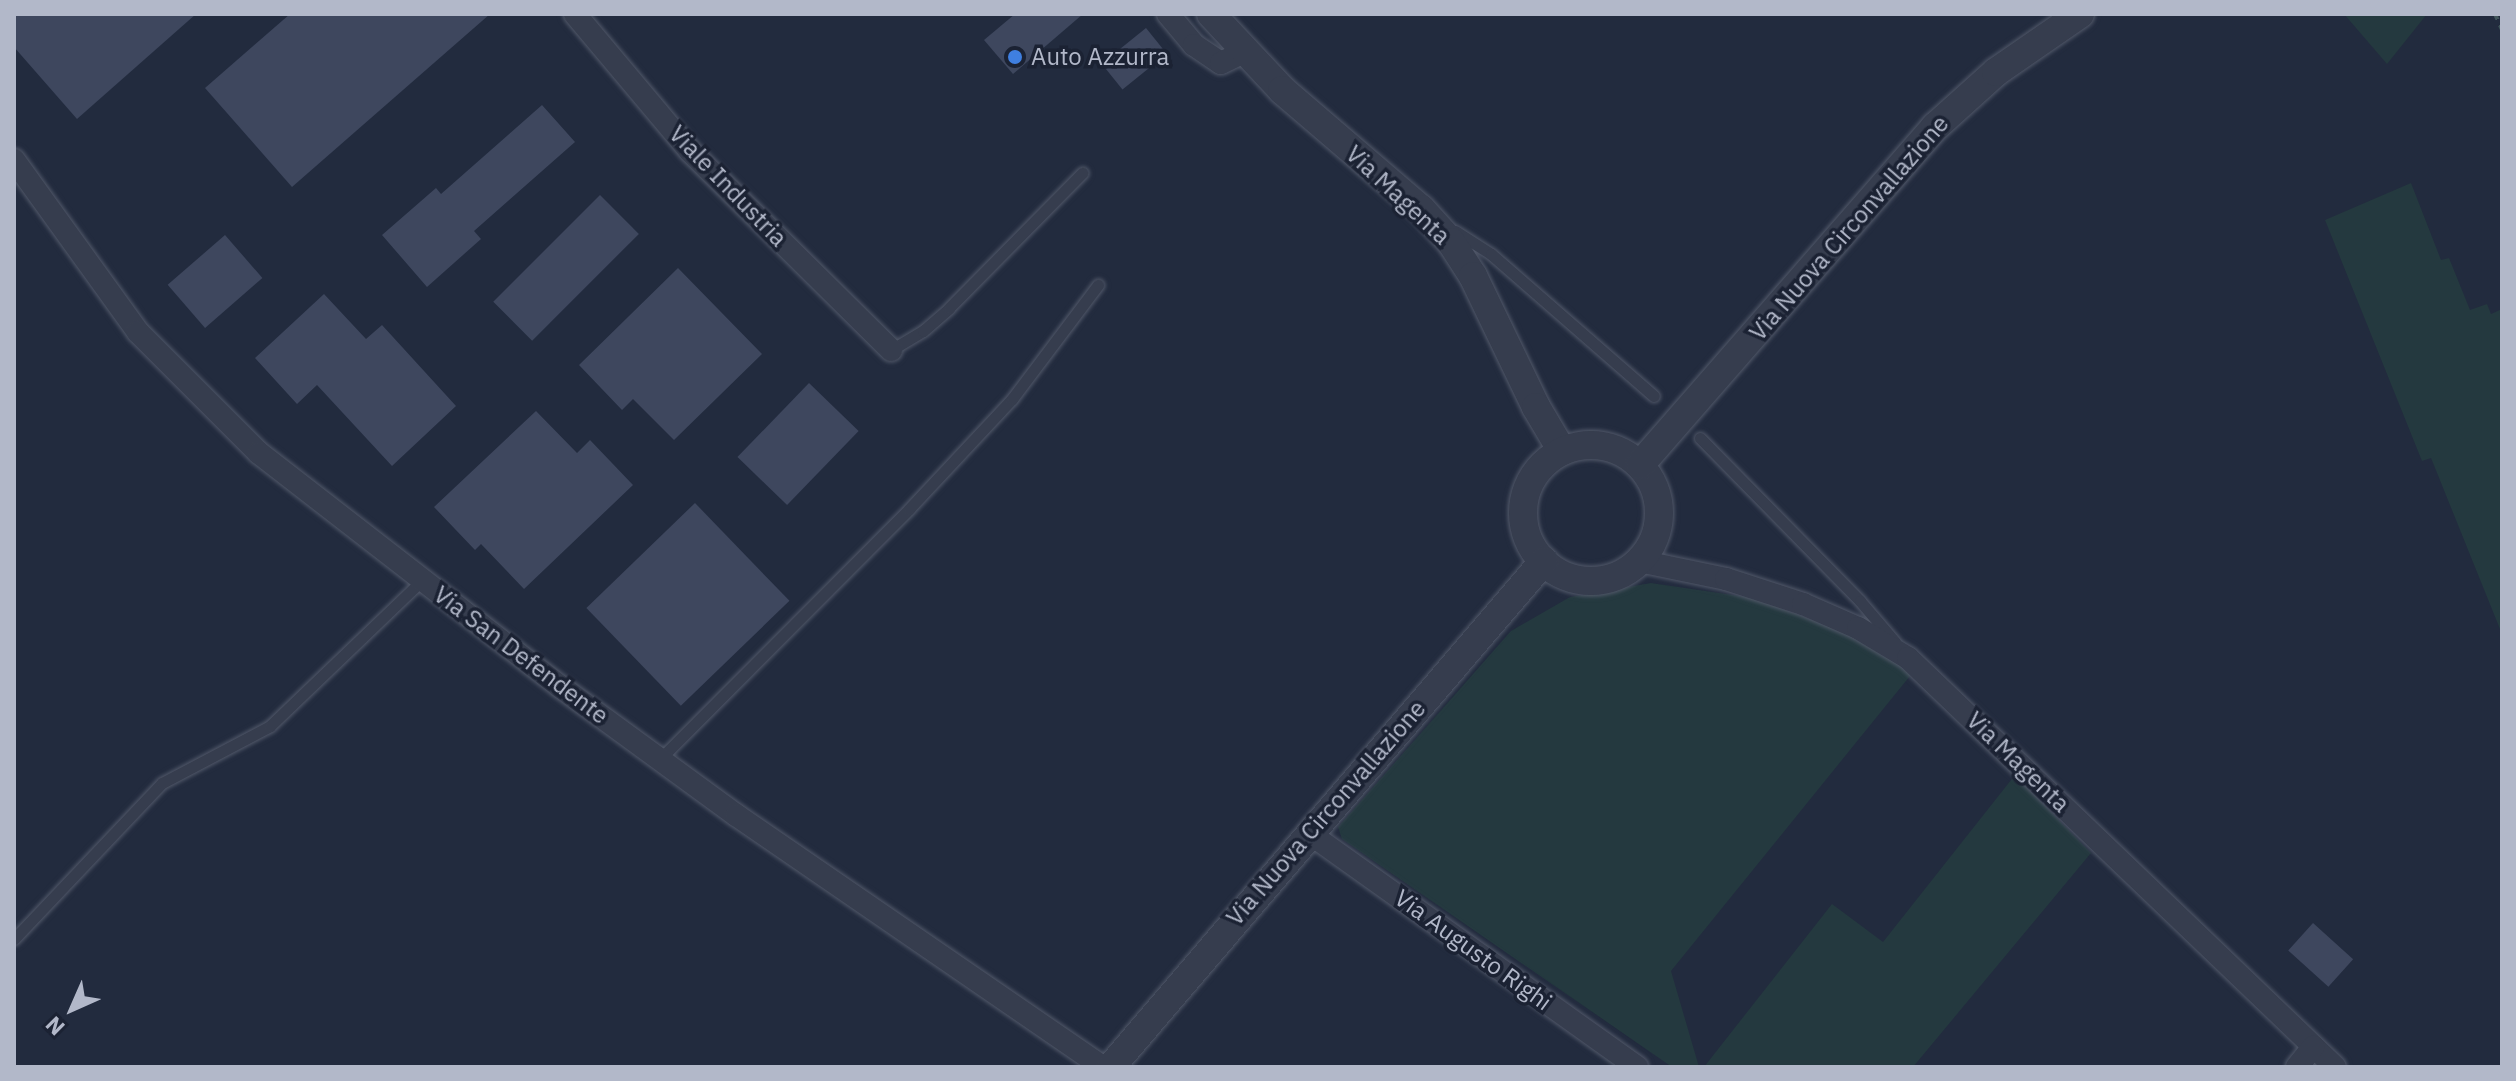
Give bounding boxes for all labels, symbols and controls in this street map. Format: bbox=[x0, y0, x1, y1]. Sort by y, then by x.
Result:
place label: Auto Azzurra bbox=[1031, 43, 1169, 71]
marker: Auto Azzurra bbox=[1006, 48, 1024, 66]
street label: Via Nuova Circonvallazione bbox=[1743, 110, 1955, 346]
street label: Viale Industria bbox=[663, 119, 793, 253]
street label: Via Magenta bbox=[1340, 139, 1456, 251]
street label: Via San Defendente bbox=[428, 580, 614, 730]
street label: Via Nuova Circonvallazione bbox=[1220, 695, 1432, 931]
street label: Via Magenta bbox=[1961, 706, 2075, 818]
street label: Via Augusto Righi bbox=[1389, 883, 1557, 1017]
north arrow bbox=[32, 969, 112, 1049]
text: N bbox=[39, 1010, 71, 1042]

